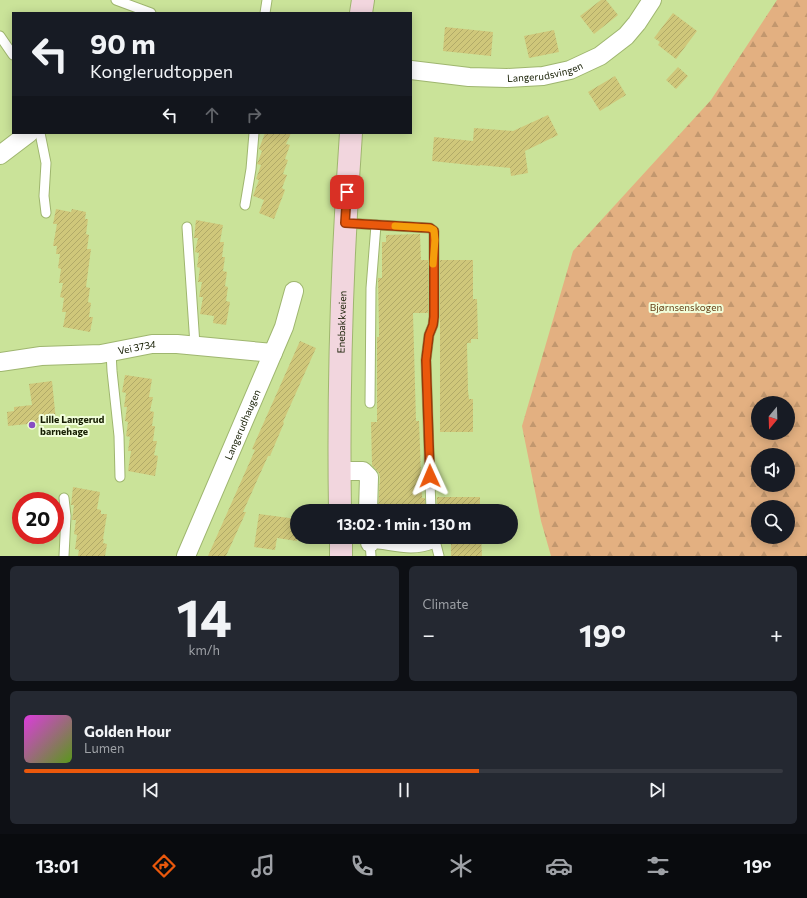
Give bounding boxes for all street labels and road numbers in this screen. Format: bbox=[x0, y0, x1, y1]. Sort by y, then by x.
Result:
street label: Langerudsvingen bbox=[507, 59, 585, 84]
street label: Enebakkveien bbox=[335, 290, 348, 354]
street label: Vei 3734 bbox=[117, 338, 156, 357]
street label: Langerudhaugen bbox=[222, 387, 263, 462]

